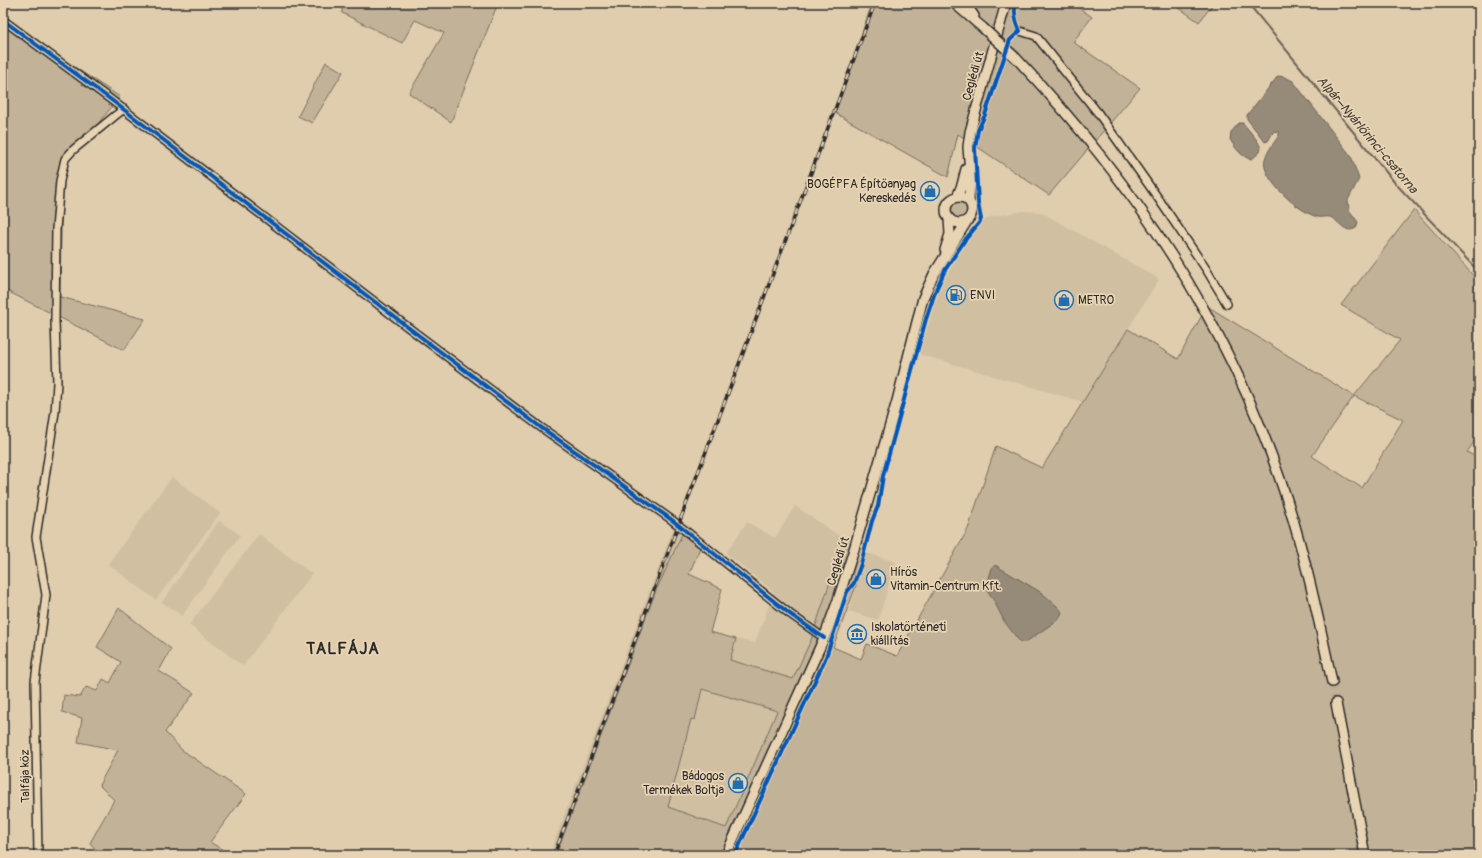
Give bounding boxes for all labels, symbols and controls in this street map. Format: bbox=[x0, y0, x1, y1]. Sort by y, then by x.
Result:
street label: Ceglédi út bbox=[959, 50, 988, 102]
water label: Alpár–Nyárlőrinci-csatorna bbox=[1313, 73, 1422, 197]
place label: BOGÉPFA Építőanyag Kereskedés bbox=[807, 176, 917, 206]
shop icon: BOGÉPFA Építőanyag Kereskedés bbox=[919, 180, 941, 202]
fuel station icon: ENVI bbox=[945, 284, 967, 306]
place label: ENVI bbox=[970, 288, 995, 303]
shop icon: METRO bbox=[1053, 289, 1075, 311]
place label: METRO bbox=[1078, 293, 1114, 308]
street label: Ceglédi út bbox=[824, 535, 853, 587]
place label: Hírös Vitamin-Centrum Kft. bbox=[890, 565, 1002, 594]
shop icon: Hírös Vitamin-Centrum Kft. bbox=[865, 568, 887, 590]
place label: Iskolatörténeti kiállítás bbox=[871, 620, 946, 649]
museum icon: Iskolatörténeti kiállítás bbox=[846, 623, 868, 645]
district label: TALFÁJA bbox=[305, 638, 380, 659]
street label: Talfája köz bbox=[18, 749, 33, 803]
place label: Bádogos Termékek Boltja bbox=[643, 769, 725, 798]
shop icon: Bádogos Termékek Boltja bbox=[727, 772, 749, 794]

